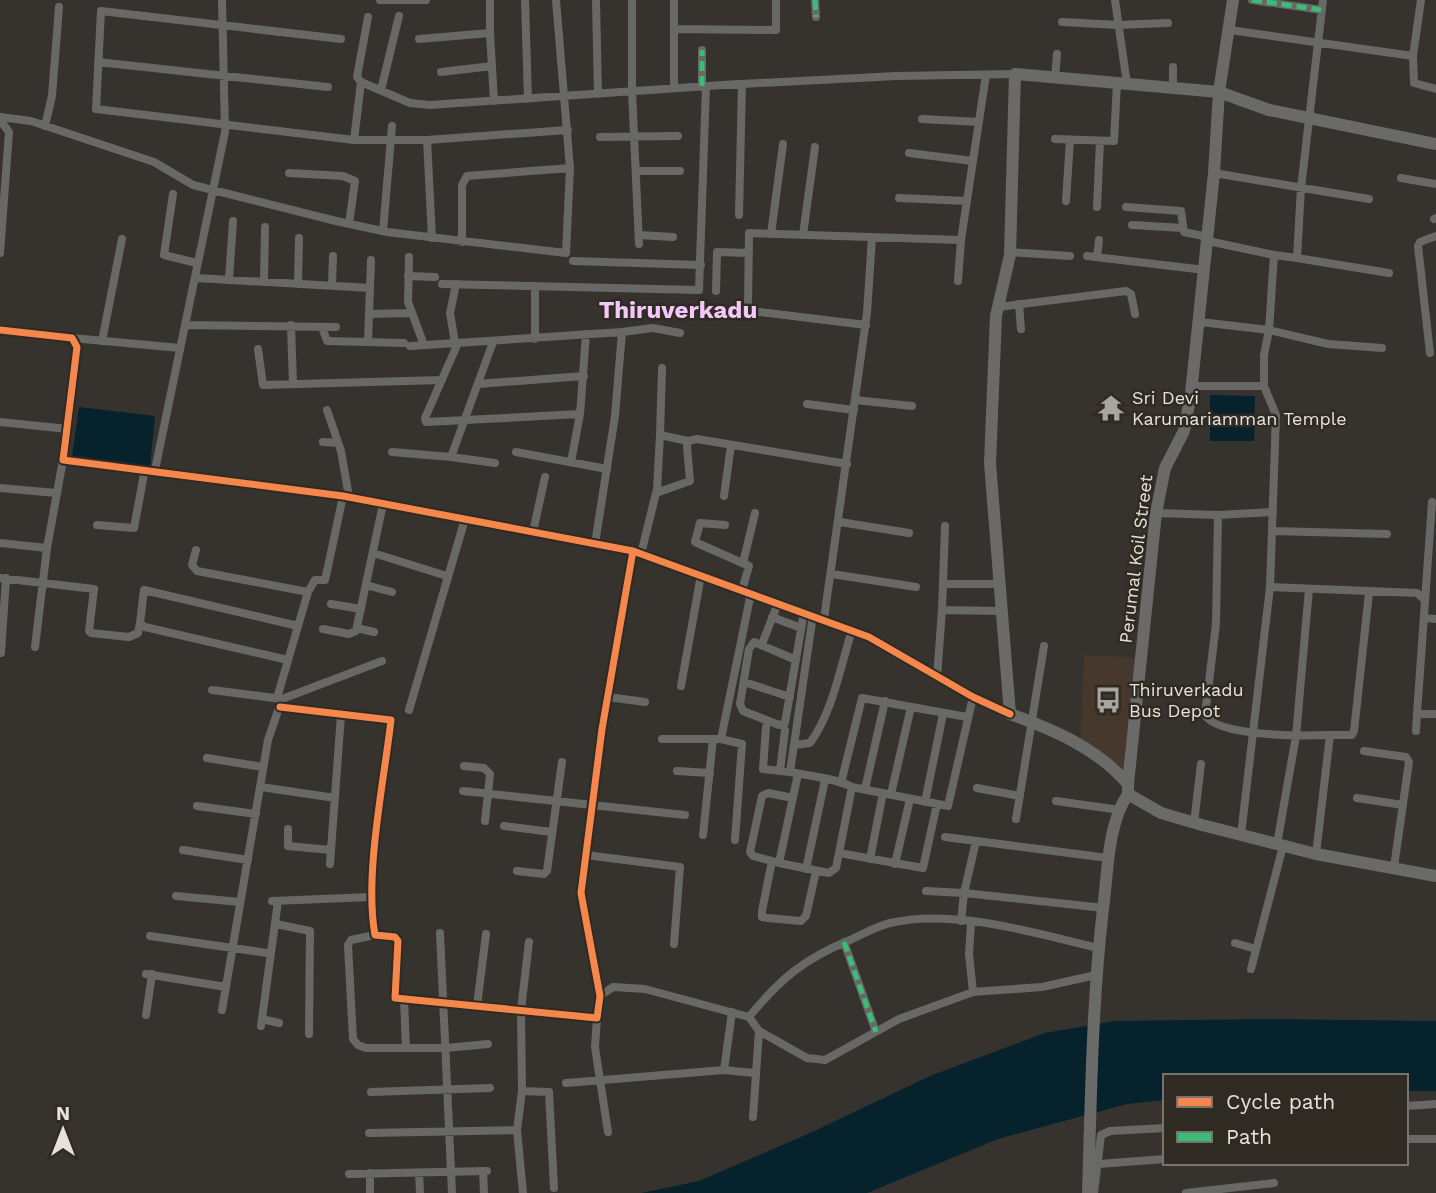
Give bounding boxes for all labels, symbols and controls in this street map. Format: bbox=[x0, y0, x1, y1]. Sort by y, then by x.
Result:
district label: Thiruverkadu bbox=[599, 296, 757, 324]
place label: Sri Devi Karumariamman Temple bbox=[1132, 387, 1347, 429]
temple icon: Sri Devi Karumariamman Temple bbox=[1096, 393, 1126, 423]
street label: Perumal Koil Street bbox=[1115, 473, 1156, 645]
place label: Thiruverkadu Bus Depot bbox=[1129, 679, 1244, 721]
bus stop icon: Thiruverkadu Bus Depot bbox=[1093, 685, 1123, 715]
legend bbox=[1163, 1074, 1408, 1165]
text: Cycle path bbox=[1226, 1089, 1335, 1114]
north arrow bbox=[28, 1095, 98, 1165]
text: N bbox=[56, 1102, 70, 1125]
text: Path bbox=[1226, 1124, 1272, 1149]

